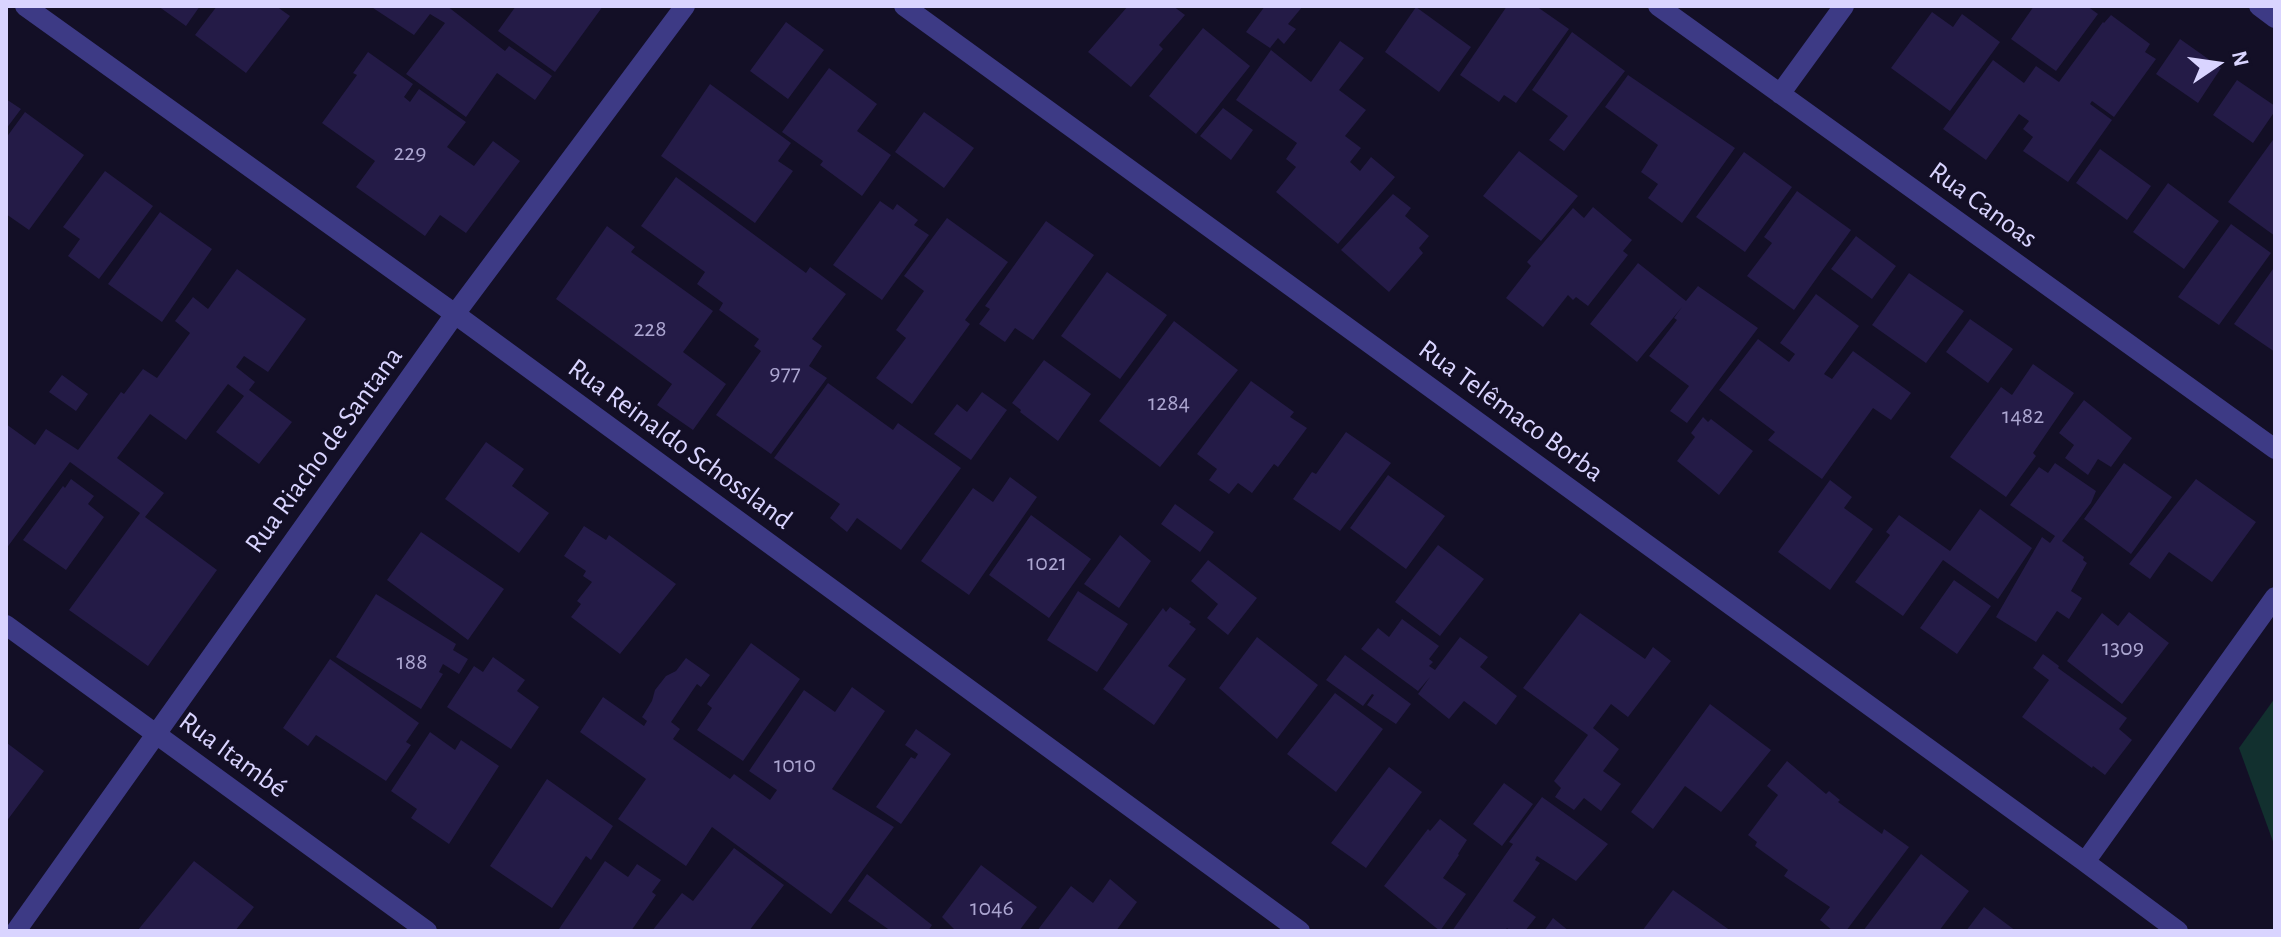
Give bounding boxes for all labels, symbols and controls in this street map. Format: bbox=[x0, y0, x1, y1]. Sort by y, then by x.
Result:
north arrow bbox=[2177, 24, 2257, 104]
text: N bbox=[2228, 49, 2253, 69]
house number: 229 bbox=[393, 139, 427, 167]
street label: Rua Canoas bbox=[1922, 155, 2044, 255]
house number: 228 bbox=[633, 315, 667, 343]
street label: Rua Telêmaco Borba bbox=[1412, 333, 1610, 489]
street label: Rua Riacho de Santana bbox=[238, 340, 410, 560]
street label: Rua Reinaldo Schossland bbox=[561, 351, 799, 537]
house number: 977 bbox=[769, 359, 801, 387]
house number: 1284 bbox=[1148, 389, 1190, 417]
house number: 1482 bbox=[2002, 402, 2044, 430]
house number: 1021 bbox=[1027, 549, 1067, 577]
house number: 1309 bbox=[2102, 634, 2144, 662]
house number: 188 bbox=[396, 648, 428, 676]
street label: Rua Itambé bbox=[172, 705, 294, 805]
house number: 1010 bbox=[774, 751, 816, 779]
house number: 1046 bbox=[970, 894, 1014, 922]

